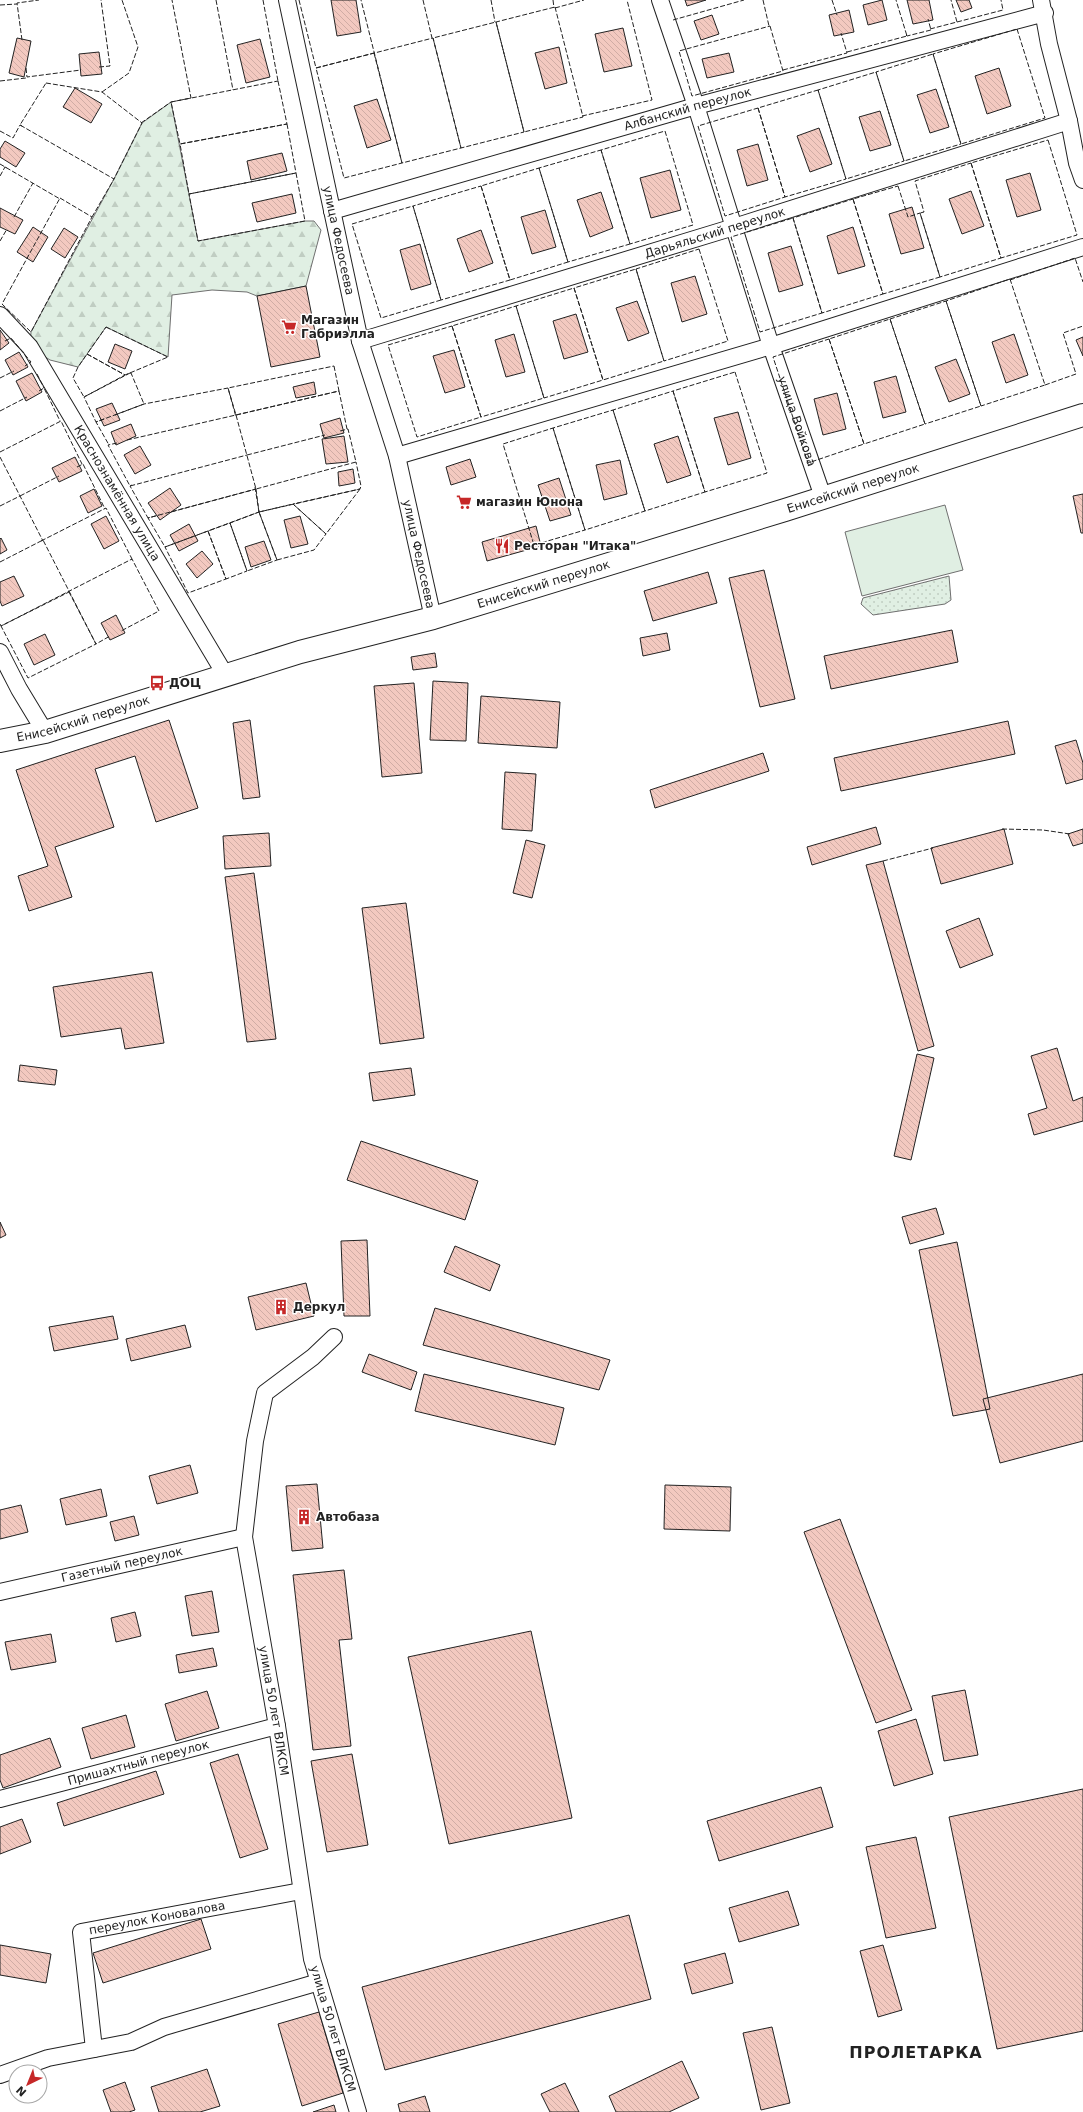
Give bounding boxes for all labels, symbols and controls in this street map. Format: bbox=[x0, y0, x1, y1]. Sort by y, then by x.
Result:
street label: Албанский переулок bbox=[622, 85, 753, 133]
street label: улица Федосеева bbox=[320, 185, 357, 296]
street label: Дарьяльский переулок bbox=[643, 204, 787, 261]
place label: Магазин Габриэлла bbox=[301, 313, 375, 341]
supermarket icon: Магазин Габриэлла bbox=[280, 318, 298, 336]
street label: улица Войкова bbox=[775, 374, 819, 468]
street label: Краснознамённая улица bbox=[71, 423, 163, 564]
street label: Енисейский переулок bbox=[785, 461, 921, 516]
supermarket icon: магазин Юнона bbox=[455, 493, 473, 511]
place label: магазин Юнона bbox=[476, 495, 583, 509]
street label: улица Федосеева bbox=[400, 498, 438, 610]
restaurant icon: Ресторан "Итака" bbox=[493, 537, 511, 555]
place label: Ресторан "Итака" bbox=[514, 539, 636, 553]
street label: Енисейский переулок bbox=[475, 557, 612, 611]
bus stop icon: ДОЦ bbox=[148, 674, 166, 692]
place label: ДОЦ bbox=[169, 676, 201, 690]
street label: Енисейский переулок bbox=[15, 693, 151, 745]
building icon: Деркул bbox=[272, 1298, 290, 1316]
place label: Деркул bbox=[293, 1300, 345, 1314]
building icon: Автобаза bbox=[295, 1508, 313, 1526]
place label: Автобаза bbox=[316, 1510, 380, 1524]
street label: Газетный переулок bbox=[60, 1544, 184, 1585]
street label: улица 50 лет ВЛКСМ bbox=[256, 1645, 291, 1777]
street label: Пришахтный переулок bbox=[66, 1737, 210, 1788]
street label: переулок Коновалова bbox=[88, 1898, 226, 1937]
street label: улица 50 лет ВЛКСМ bbox=[307, 1964, 359, 2094]
district label: ПРОЛЕТАРКА bbox=[849, 2043, 983, 2062]
north arrow bbox=[8, 2064, 48, 2104]
text: N bbox=[14, 2083, 29, 2099]

